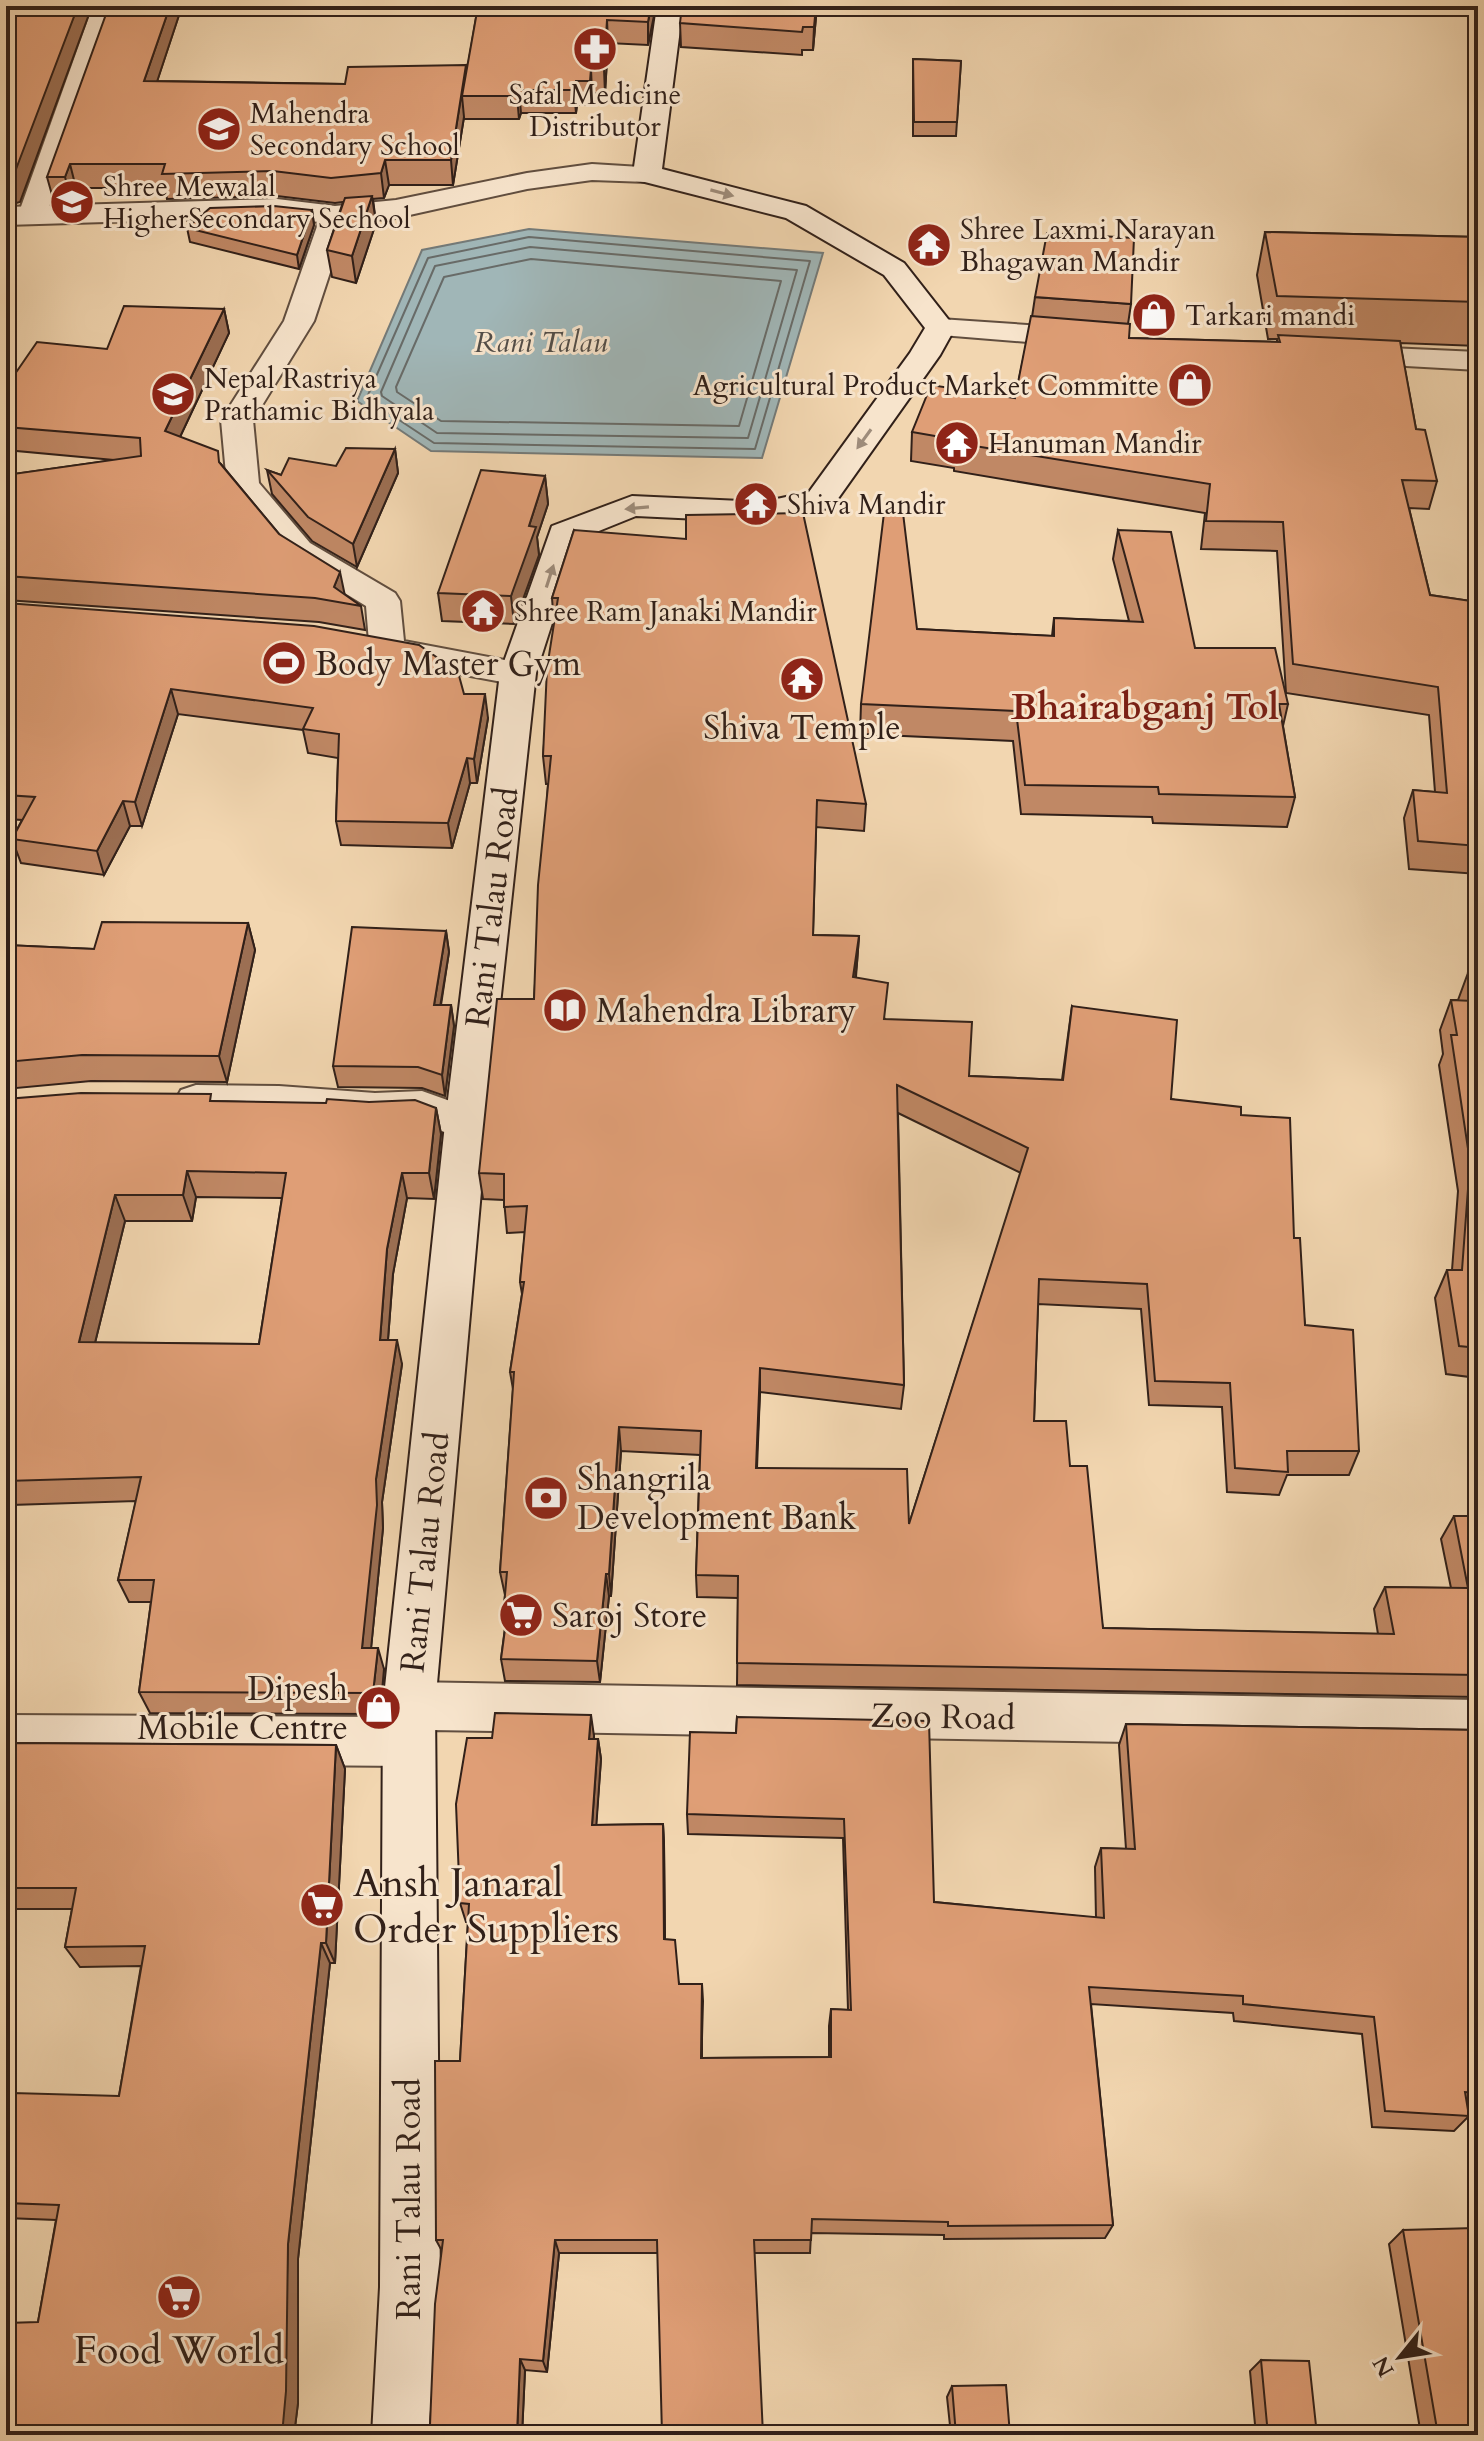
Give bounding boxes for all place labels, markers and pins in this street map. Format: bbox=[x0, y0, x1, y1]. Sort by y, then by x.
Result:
pharmacy icon: Safal Medicine Distributor bbox=[571, 25, 619, 73]
place label: Safal Medicine Distributor bbox=[509, 76, 681, 146]
place label: Mahendra Secondary School bbox=[250, 95, 460, 165]
school or university icon: Mahendra Secondary School bbox=[195, 105, 243, 153]
place label: Shree Mewalal HigherSecondary Sechool bbox=[103, 168, 411, 238]
school or university icon: Shree Mewalal HigherSecondary Sechool bbox=[48, 178, 96, 226]
place label: Shree Laxmi Narayan Bhagawan Mandir bbox=[960, 211, 1216, 281]
temple icon: Shree Laxmi Narayan Bhagawan Mandir bbox=[905, 221, 953, 269]
shop icon: Tarkari mandi bbox=[1130, 291, 1178, 339]
place label: Tarkari mandi bbox=[1185, 297, 1355, 335]
place label: Nepal Rastriya Prathamic Bidhyala bbox=[204, 360, 434, 430]
shop icon: Agricultural Product Market Committe bbox=[1166, 361, 1214, 409]
place label: Agricultural Product Market Committe bbox=[693, 367, 1159, 405]
school or university icon: Nepal Rastriya Prathamic Bidhyala bbox=[149, 370, 197, 418]
temple icon: Hanuman Mandir bbox=[933, 419, 981, 467]
place label: Hanuman Mandir bbox=[988, 425, 1202, 463]
temple icon: Shiva Mandir bbox=[732, 480, 780, 528]
place label: Shiva Mandir bbox=[787, 486, 946, 524]
temple icon: Shree Ram Janaki Mandir bbox=[459, 587, 507, 635]
place label: Shree Ram Janaki Mandir bbox=[514, 593, 817, 631]
sports icon: Body Master Gym bbox=[260, 639, 308, 687]
place label: Body Master Gym bbox=[315, 641, 581, 687]
temple icon: Shiva Temple bbox=[778, 655, 826, 703]
place label: Shiva Temple bbox=[703, 705, 901, 751]
library icon: Mahendra Library bbox=[541, 986, 589, 1034]
place label: Mahendra Library bbox=[596, 988, 856, 1034]
place label: Shangrila Development Bank bbox=[577, 1456, 857, 1541]
bank icon: Shangrila Development Bank bbox=[522, 1474, 570, 1522]
supermarket icon: Saroj Store bbox=[497, 1591, 545, 1639]
place label: Saroj Store bbox=[552, 1593, 707, 1639]
place label: Dipesh Mobile Centre bbox=[137, 1666, 348, 1751]
shop icon: Dipesh Mobile Centre bbox=[355, 1684, 403, 1732]
place label: Ansh Janaral Order Suppliers bbox=[353, 1856, 619, 1957]
supermarket icon: Ansh Janaral Order Suppliers bbox=[298, 1881, 346, 1929]
supermarket icon: Food World bbox=[155, 2273, 203, 2321]
place label: Food World bbox=[74, 2323, 284, 2378]

